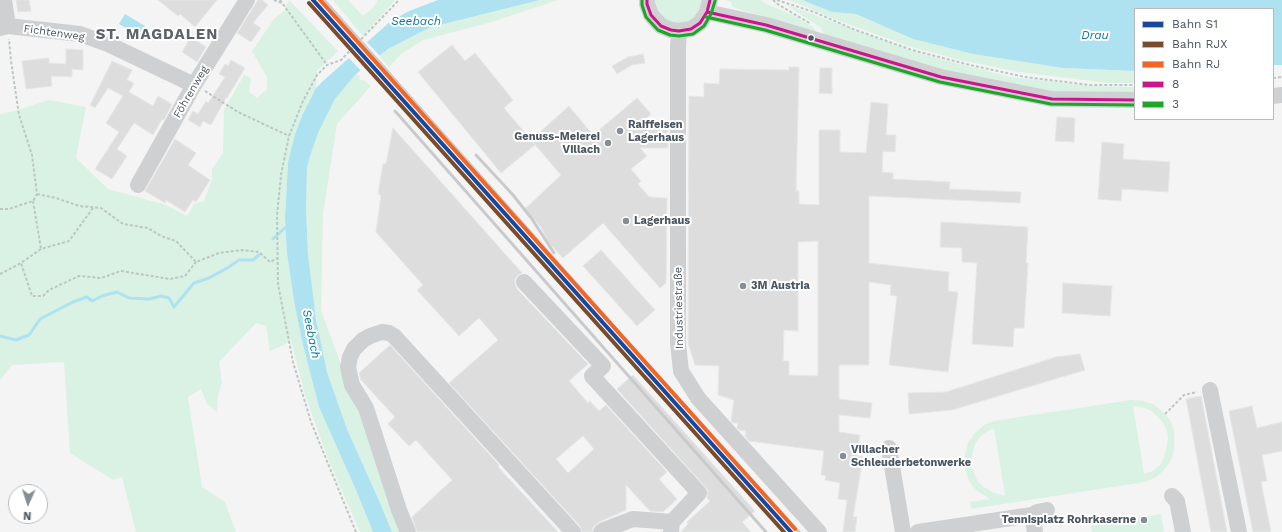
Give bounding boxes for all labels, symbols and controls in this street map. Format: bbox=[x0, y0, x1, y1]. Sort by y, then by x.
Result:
legend bbox=[1134, 8, 1274, 120]
water label: Seebach bbox=[391, 14, 441, 28]
text: Bahn S1 bbox=[1172, 17, 1218, 31]
street label: Fichtenweg bbox=[23, 22, 85, 44]
district label: ST. MAGDALEN bbox=[96, 26, 218, 44]
water label: Drau bbox=[1081, 28, 1109, 42]
unlabelled marker bbox=[806, 33, 816, 43]
text: Bahn RJX bbox=[1172, 37, 1228, 51]
text: Bahn RJ bbox=[1172, 57, 1220, 71]
street label: Föhrenweg bbox=[171, 64, 211, 120]
text: 8 bbox=[1172, 77, 1179, 91]
text: 3 bbox=[1172, 97, 1179, 111]
place label: Raiffeisen Lagerhaus bbox=[628, 118, 684, 144]
marker: Raiffeisen Lagerhaus bbox=[615, 126, 625, 136]
place label: Genuss-Meierei Villach bbox=[514, 130, 600, 156]
marker: Genuss-Meierei Villach bbox=[603, 138, 613, 148]
place label: Lagerhaus bbox=[634, 214, 690, 228]
marker: Lagerhaus bbox=[621, 216, 631, 226]
street label: Industriestraße bbox=[672, 267, 686, 349]
place label: 3M Austria bbox=[751, 279, 810, 293]
marker: 3M Austria bbox=[738, 281, 748, 291]
water label: Seebach bbox=[299, 308, 323, 360]
place label: Villacher Schleuderbetonwerke bbox=[851, 443, 971, 469]
marker: Villacher Schleuderbetonwerke bbox=[838, 451, 848, 461]
north arrow bbox=[8, 484, 48, 524]
text: N bbox=[23, 509, 32, 522]
place label: Tennisplatz Rohrkaserne bbox=[1001, 513, 1136, 527]
marker: Tennisplatz Rohrkaserne bbox=[1139, 515, 1149, 525]

